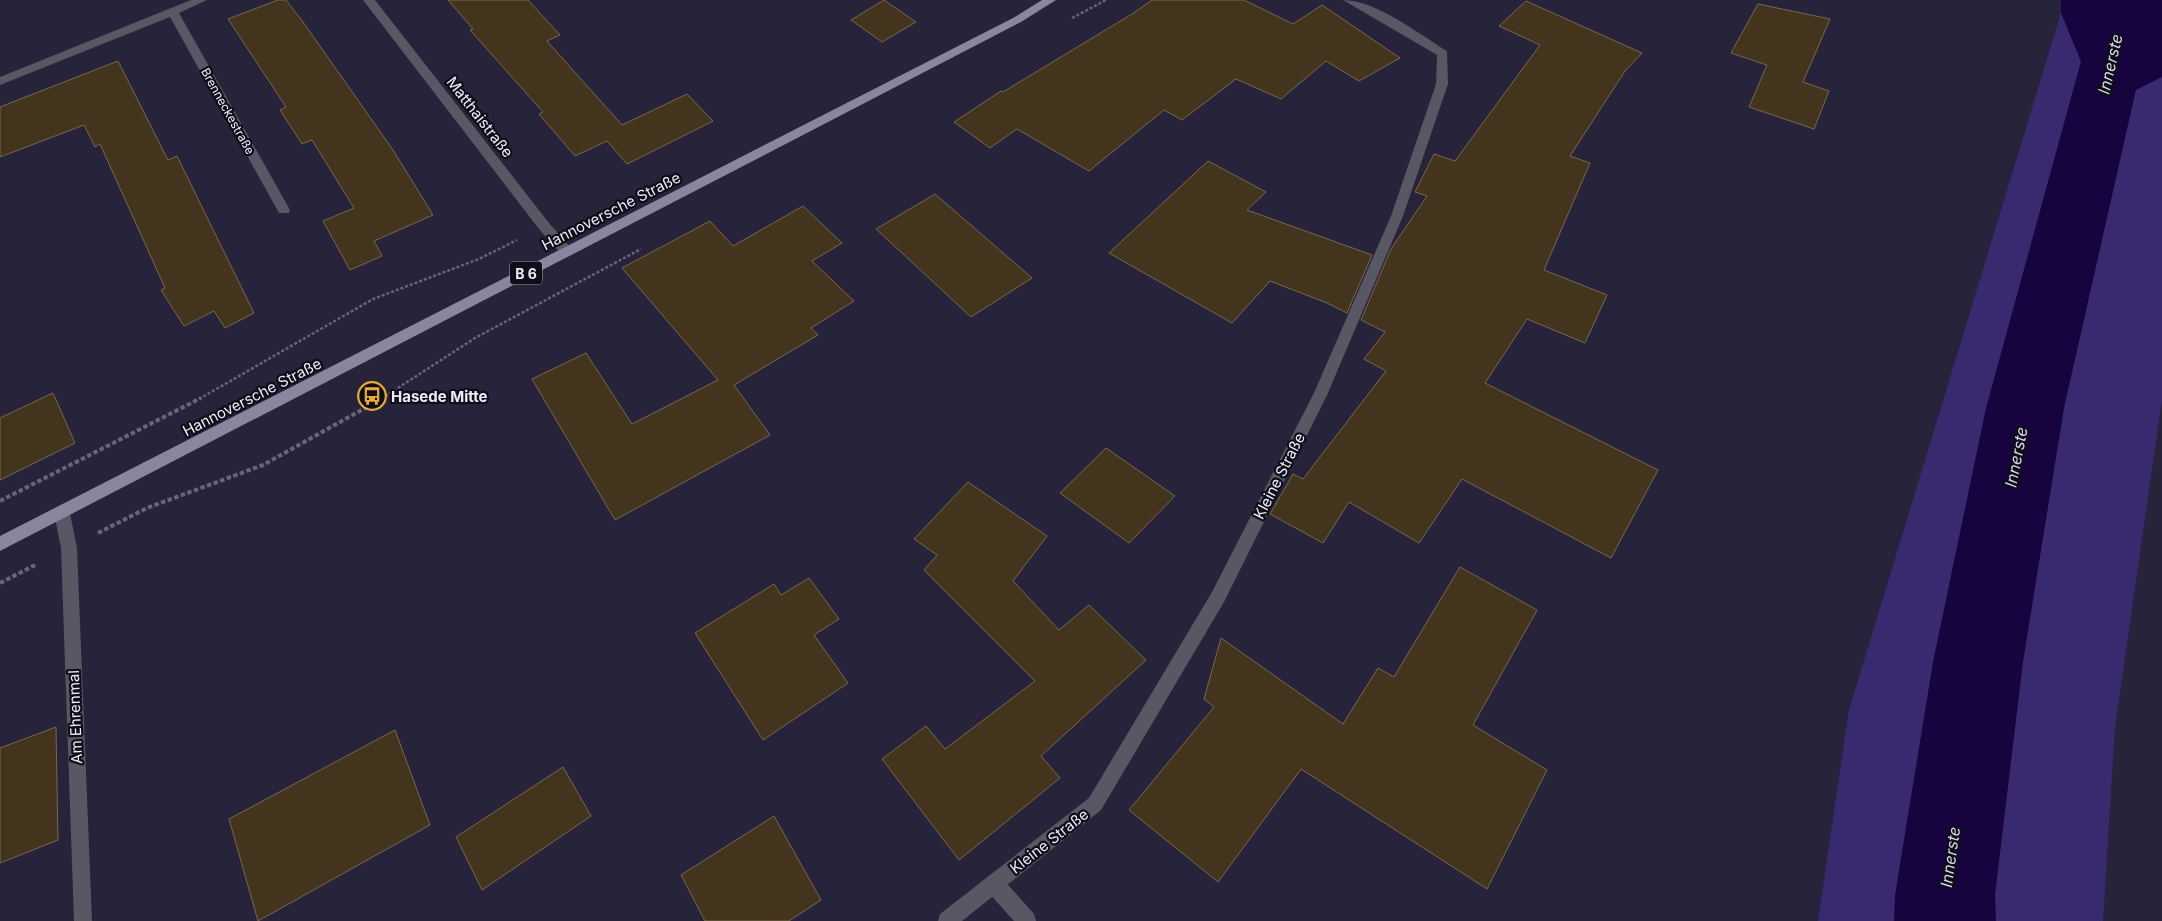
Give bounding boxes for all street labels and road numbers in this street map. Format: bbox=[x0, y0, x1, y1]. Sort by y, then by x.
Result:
street label: Brenneckestraße bbox=[198, 65, 258, 157]
street label: Matthaistraße bbox=[443, 73, 517, 161]
street label: Hannoversche Straße bbox=[538, 168, 684, 254]
road number: B 6 bbox=[510, 262, 542, 284]
street label: Hannoversche Straße bbox=[179, 354, 325, 440]
street label: Kleine Straße bbox=[1249, 430, 1309, 522]
street label: Am Ehrenmal bbox=[64, 670, 86, 764]
street label: Kleine Straße bbox=[1006, 804, 1092, 878]

